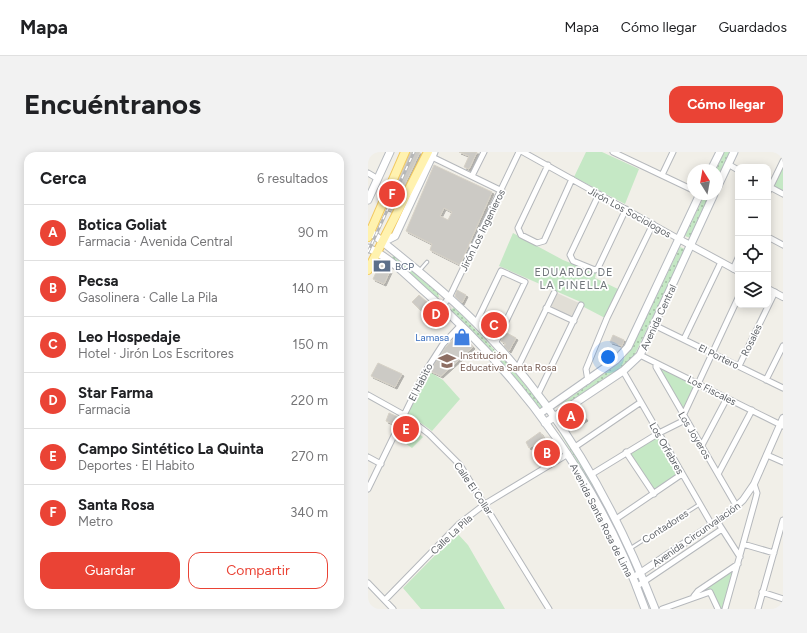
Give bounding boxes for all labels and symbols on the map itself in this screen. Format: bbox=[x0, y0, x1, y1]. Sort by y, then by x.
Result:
north arrow bbox=[687, 164, 723, 200]
pin: F bbox=[379, 179, 405, 209]
street label: Jirón Los Sociologos bbox=[586, 184, 674, 241]
street label: Jirón Los Ingenieros bbox=[457, 187, 508, 273]
bank icon: BCP bbox=[372, 256, 392, 276]
place label: BCP bbox=[395, 260, 414, 273]
district label: EDUARDO DE LA PINELLA bbox=[534, 266, 614, 292]
street label: Avenida Central bbox=[638, 282, 679, 352]
pin: D bbox=[423, 299, 449, 329]
pin: C bbox=[481, 310, 507, 340]
street label: Rosales bbox=[738, 322, 765, 358]
shop icon: Lamasa bbox=[452, 327, 472, 347]
place label: Lamasa bbox=[415, 331, 449, 344]
street label: El Portero bbox=[696, 341, 742, 372]
your location bbox=[598, 347, 618, 367]
place label: Institución Educativa Santa Rosa bbox=[460, 349, 557, 374]
school or university icon: Institución Educativa Santa Rosa bbox=[437, 351, 457, 371]
street label: El Habito bbox=[405, 361, 436, 403]
street label: Los Fiscales bbox=[685, 373, 739, 409]
pin: A bbox=[558, 401, 584, 431]
street label: Los Joyeros bbox=[675, 409, 714, 462]
pin: E bbox=[393, 414, 419, 444]
street label: Los Orfebres bbox=[647, 420, 687, 477]
pin: B bbox=[534, 438, 560, 468]
street label: Calle El Collar bbox=[451, 459, 496, 518]
street label: Avenida Santa Rosa de Lima bbox=[567, 461, 636, 579]
street label: Avenida Circunvalación bbox=[650, 499, 743, 570]
street label: Contadores bbox=[640, 506, 691, 546]
street label: Calle La Pila bbox=[428, 512, 475, 557]

